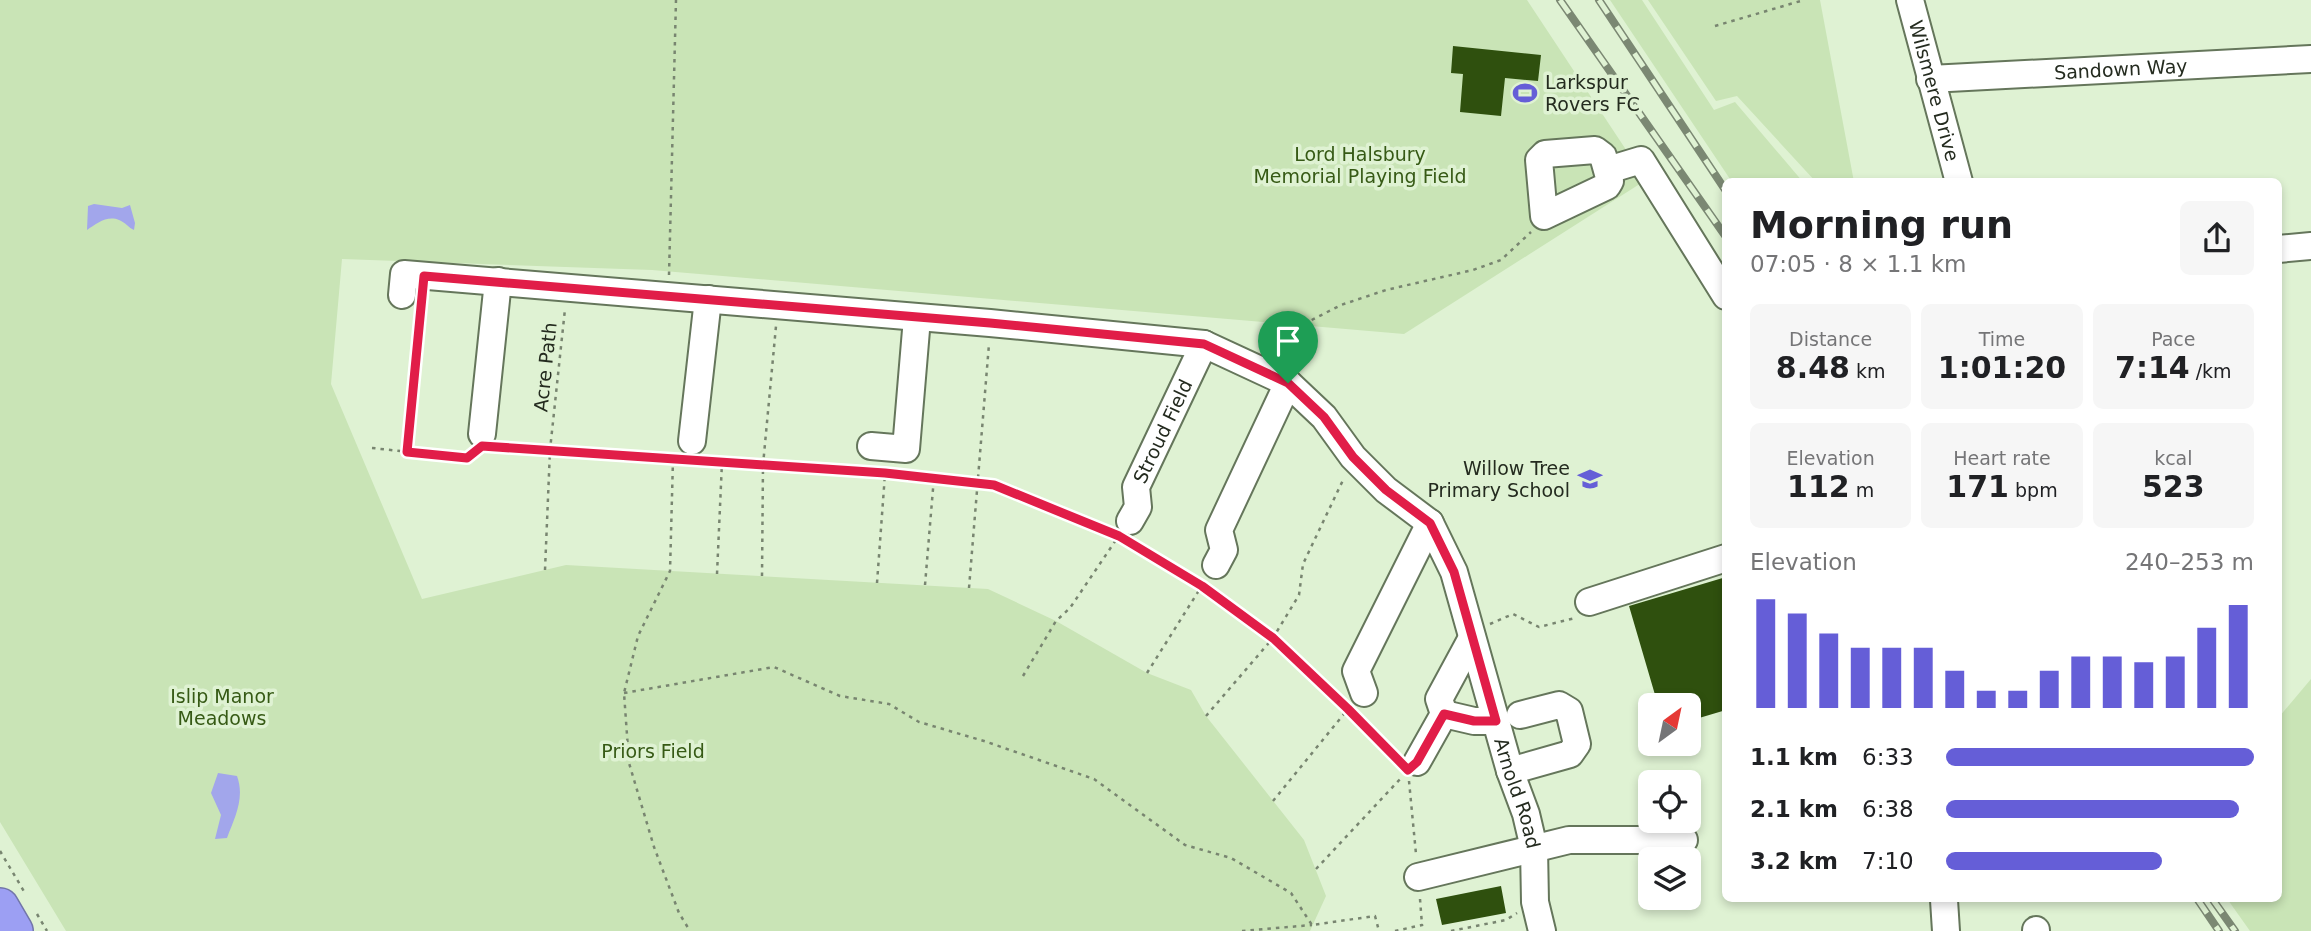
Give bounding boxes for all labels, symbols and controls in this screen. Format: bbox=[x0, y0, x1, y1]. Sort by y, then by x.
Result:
street label: Wilsmere Drive bbox=[1905, 18, 1964, 164]
street label: Sandown Way bbox=[2053, 55, 2188, 83]
place label: Larkspur Rovers FC bbox=[1545, 71, 1640, 115]
sports icon: Larkspur Rovers FC bbox=[1511, 79, 1539, 107]
park label: Lord Halsbury Memorial Playing Field bbox=[1253, 143, 1467, 187]
button: share bbox=[2180, 201, 2254, 275]
text: Morning run bbox=[1750, 203, 2013, 247]
text: 07:05 · 8 × 1.1 km bbox=[1750, 251, 1966, 277]
pin bbox=[1258, 311, 1318, 383]
street label: Acre Path bbox=[529, 321, 561, 413]
icon: arrive bbox=[1269, 322, 1307, 360]
text: Distance bbox=[1789, 328, 1872, 350]
text: Time bbox=[1979, 328, 2025, 350]
text: Pace bbox=[2151, 328, 2196, 350]
text: 8.48 bbox=[1776, 350, 1850, 385]
text: 1:01:20 bbox=[1938, 350, 2066, 385]
text: 7:14 bbox=[2115, 350, 2190, 385]
text: km bbox=[1850, 360, 1885, 382]
text: /km bbox=[2190, 360, 2232, 382]
street label: Stroud Field bbox=[1128, 376, 1197, 487]
text: Elevation bbox=[1787, 447, 1875, 469]
text: Heart rate bbox=[1953, 447, 2051, 469]
text: kcal bbox=[2154, 447, 2193, 469]
place label: Willow Tree Primary School bbox=[1427, 457, 1570, 501]
school or university icon: Willow Tree Primary School bbox=[1576, 465, 1604, 493]
text: 112 bbox=[1787, 469, 1850, 504]
text: 171 bbox=[1946, 469, 2009, 504]
text: 523 bbox=[2142, 469, 2205, 504]
text: m bbox=[1850, 479, 1874, 501]
text: bpm bbox=[2009, 479, 2058, 501]
text: Elevation bbox=[1750, 549, 1857, 575]
text: 240–253 m bbox=[2125, 549, 2254, 575]
park label: Islip Manor Meadows bbox=[170, 685, 274, 729]
north arrow bbox=[1638, 693, 1701, 756]
map controls bbox=[1638, 693, 1701, 910]
street label: Arnold Road bbox=[1490, 735, 1545, 851]
park label: Priors Field bbox=[601, 740, 705, 762]
text: 1.1 km bbox=[1750, 744, 1838, 770]
text: 6:33 bbox=[1862, 744, 1914, 770]
button: locate bbox=[1638, 770, 1701, 833]
text: 2.1 km bbox=[1750, 796, 1838, 822]
text: 6:38 bbox=[1862, 796, 1914, 822]
button: layers bbox=[1638, 847, 1701, 910]
text: 3.2 km bbox=[1750, 848, 1838, 874]
text: 7:10 bbox=[1862, 848, 1914, 874]

